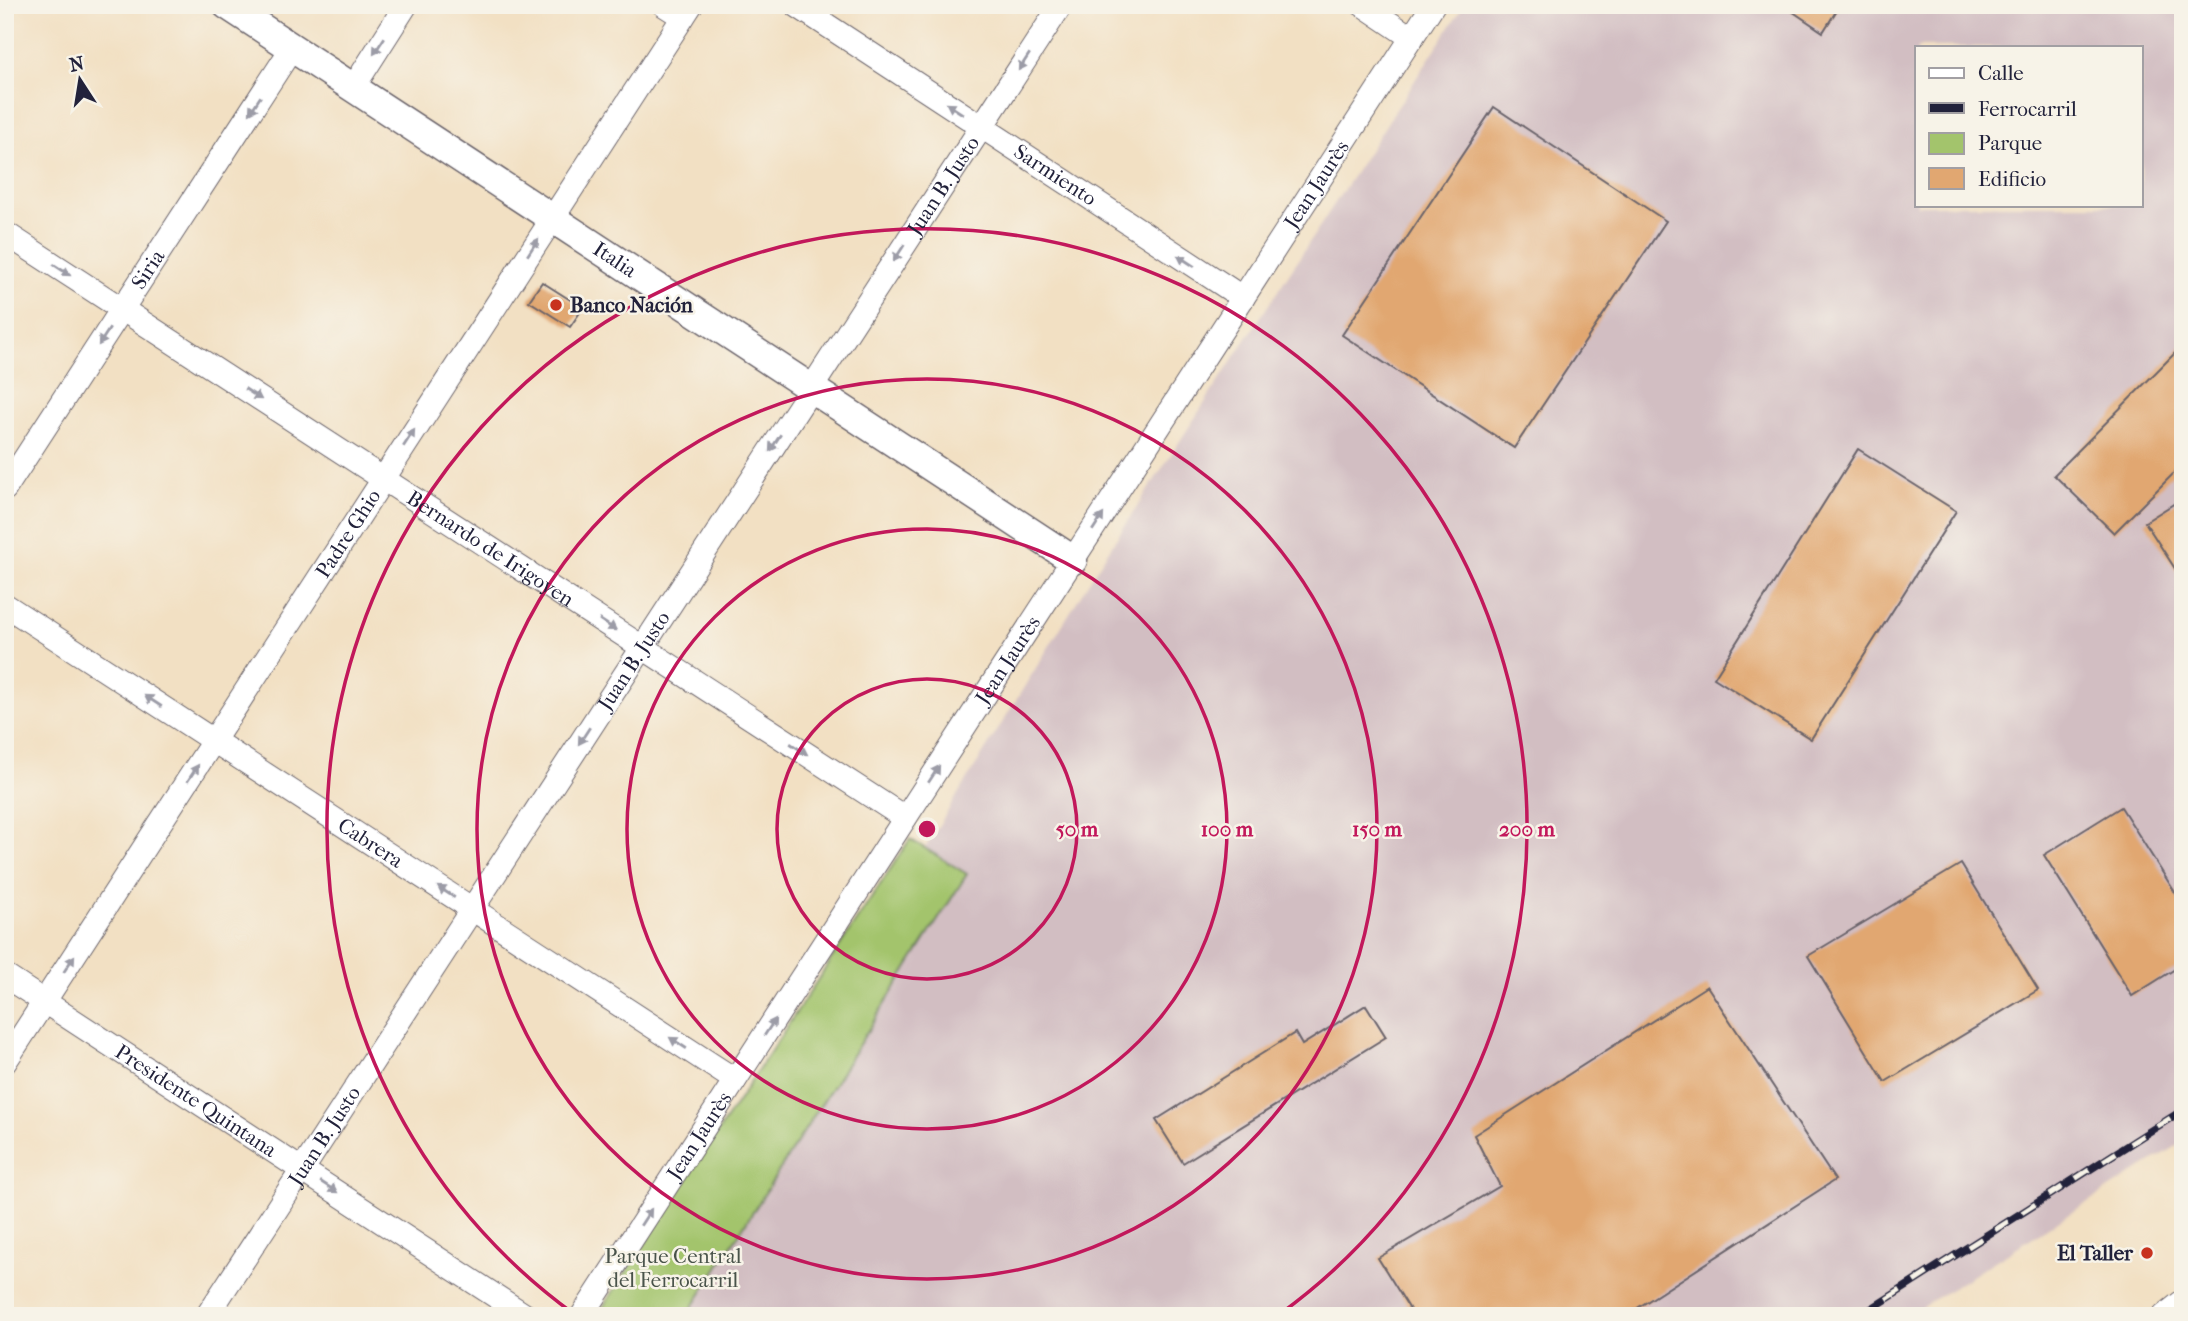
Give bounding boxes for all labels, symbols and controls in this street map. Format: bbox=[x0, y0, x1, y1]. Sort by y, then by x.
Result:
one-way arrow bbox=[373, 37, 386, 56]
north arrow bbox=[46, 46, 116, 116]
legend bbox=[1915, 46, 2142, 206]
text: N bbox=[67, 52, 87, 77]
one-way arrow bbox=[1018, 53, 1031, 72]
text: Calle bbox=[1978, 61, 2024, 85]
one-way arrow bbox=[249, 95, 262, 115]
text: Ferrocarril bbox=[1978, 97, 2077, 121]
one-way arrow bbox=[945, 103, 964, 116]
text: Parque bbox=[1978, 131, 2042, 155]
street label: Juan B. Justo bbox=[901, 132, 984, 241]
street label: Jean Jaurès bbox=[1278, 136, 1354, 235]
street label: Sarmiento bbox=[1010, 139, 1101, 211]
text: Edificio bbox=[1978, 167, 2046, 191]
one-way arrow bbox=[526, 237, 539, 256]
street label: Italia bbox=[589, 237, 641, 283]
one-way arrow bbox=[893, 243, 906, 262]
street label: Siria bbox=[126, 245, 170, 293]
one-way arrow bbox=[1176, 254, 1196, 267]
one-way arrow bbox=[53, 263, 72, 276]
place label: Banco Nación bbox=[570, 293, 694, 317]
marker: Banco Nación bbox=[548, 297, 564, 313]
one-way arrow bbox=[98, 327, 111, 347]
one-way arrow bbox=[244, 387, 262, 401]
one-way arrow bbox=[403, 428, 416, 447]
one-way arrow bbox=[768, 434, 782, 452]
street label: Padre Ghio bbox=[310, 485, 385, 582]
street label: Bernardo de Irigoyen bbox=[402, 486, 578, 612]
one-way arrow bbox=[1091, 513, 1105, 531]
street label: Juan B. Justo bbox=[592, 607, 675, 716]
street label: Jean Jaurès bbox=[969, 611, 1045, 710]
one-way arrow bbox=[599, 618, 617, 632]
one-way arrow bbox=[143, 695, 163, 708]
one-way arrow bbox=[578, 727, 591, 746]
one-way arrow bbox=[790, 742, 808, 756]
one-way arrow bbox=[186, 763, 199, 782]
one-way arrow bbox=[927, 764, 940, 784]
street label: Cabrera bbox=[333, 813, 408, 873]
centre of rings bbox=[915, 817, 939, 841]
text: 50 m bbox=[1056, 817, 1099, 841]
text: 100 m bbox=[1201, 817, 1254, 841]
text: 150 m bbox=[1352, 817, 1403, 841]
text: 200 m bbox=[1499, 817, 1556, 841]
one-way arrow bbox=[436, 886, 456, 899]
one-way arrow bbox=[62, 954, 75, 973]
one-way arrow bbox=[763, 1017, 776, 1036]
one-way arrow bbox=[668, 1037, 688, 1050]
street label: Presidente Quintana bbox=[111, 1039, 281, 1162]
street label: Juan B. Justo bbox=[282, 1082, 365, 1192]
street label: Jean Jaurès bbox=[661, 1087, 737, 1186]
one-way arrow bbox=[320, 1181, 339, 1194]
one-way arrow bbox=[639, 1208, 652, 1227]
place label: El Taller bbox=[2057, 1241, 2134, 1265]
park label: Parque Central del Ferrocarril bbox=[604, 1244, 742, 1292]
marker: El Taller bbox=[2139, 1245, 2155, 1261]

